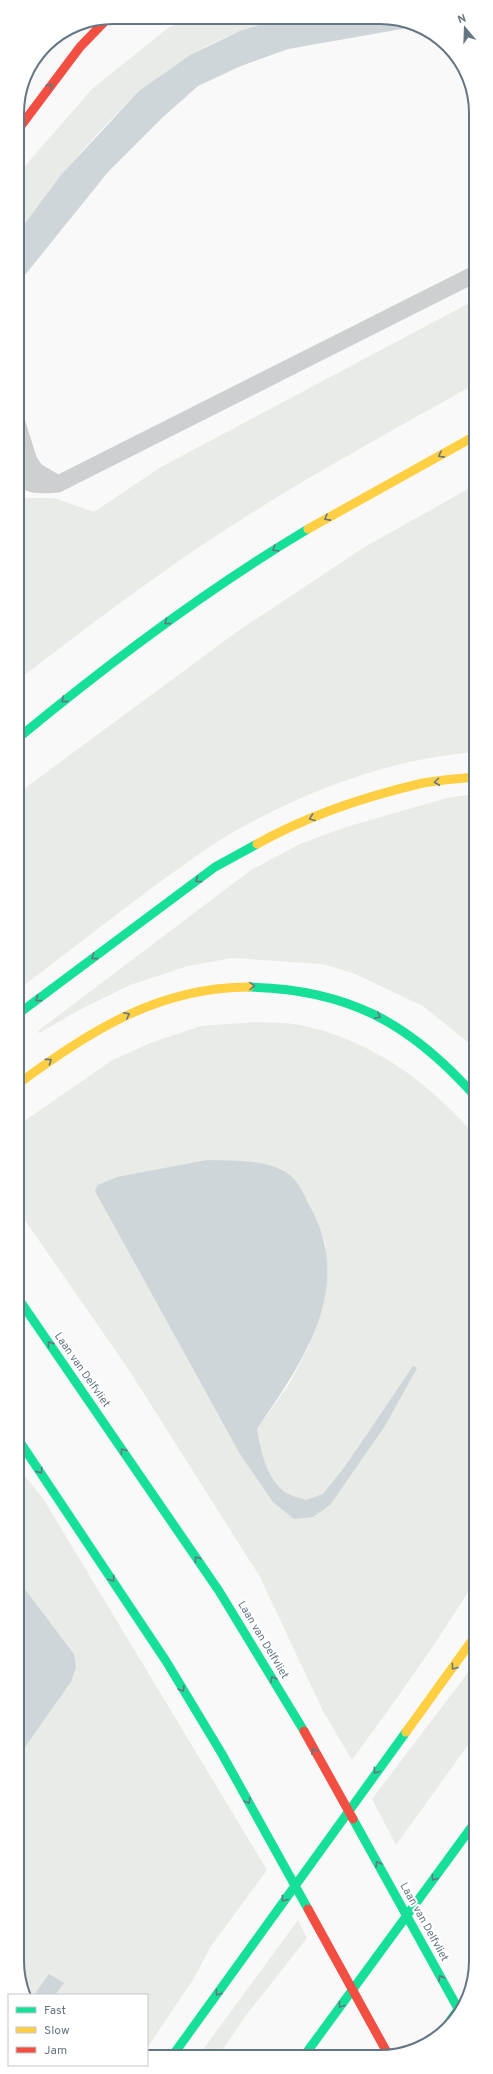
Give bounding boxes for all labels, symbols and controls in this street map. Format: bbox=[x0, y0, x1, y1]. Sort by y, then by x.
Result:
north arrow bbox=[445, 8, 485, 48]
text: N bbox=[456, 12, 468, 27]
one-way arrow bbox=[45, 83, 52, 90]
one-way arrow bbox=[438, 450, 445, 458]
one-way arrow bbox=[324, 514, 332, 521]
one-way arrow bbox=[273, 545, 280, 552]
one-way arrow bbox=[165, 617, 172, 624]
one-way arrow bbox=[61, 696, 69, 703]
one-way arrow bbox=[434, 777, 440, 786]
one-way arrow bbox=[309, 814, 316, 822]
one-way arrow bbox=[196, 875, 203, 882]
one-way arrow bbox=[91, 952, 98, 960]
one-way arrow bbox=[249, 982, 255, 991]
one-way arrow bbox=[35, 994, 42, 1001]
one-way arrow bbox=[374, 1011, 381, 1018]
one-way arrow bbox=[123, 1012, 130, 1020]
one-way arrow bbox=[45, 1058, 52, 1066]
street label: Laan van Delfvliet bbox=[51, 1330, 113, 1410]
one-way arrow bbox=[48, 1342, 55, 1349]
one-way arrow bbox=[121, 1449, 128, 1456]
one-way arrow bbox=[35, 1467, 43, 1474]
one-way arrow bbox=[195, 1556, 202, 1563]
one-way arrow bbox=[107, 1575, 115, 1582]
street label: Laan van Delfvliet bbox=[234, 1599, 292, 1681]
one-way arrow bbox=[452, 1663, 459, 1670]
one-way arrow bbox=[270, 1676, 277, 1683]
one-way arrow bbox=[178, 1685, 185, 1692]
one-way arrow bbox=[312, 1748, 319, 1755]
one-way arrow bbox=[374, 1767, 381, 1774]
one-way arrow bbox=[244, 1797, 251, 1804]
one-way arrow bbox=[375, 1861, 382, 1868]
one-way arrow bbox=[432, 1873, 439, 1880]
street label: Laan van Delfvliet bbox=[397, 1880, 451, 1964]
one-way arrow bbox=[282, 1895, 289, 1902]
one-way arrow bbox=[438, 1975, 446, 1982]
one-way arrow bbox=[215, 1988, 222, 1995]
legend bbox=[8, 1994, 148, 2066]
one-way arrow bbox=[339, 2001, 346, 2008]
text: Fast bbox=[44, 2003, 66, 2019]
text: Slow bbox=[44, 2023, 70, 2039]
text: Jam bbox=[44, 2043, 67, 2059]

